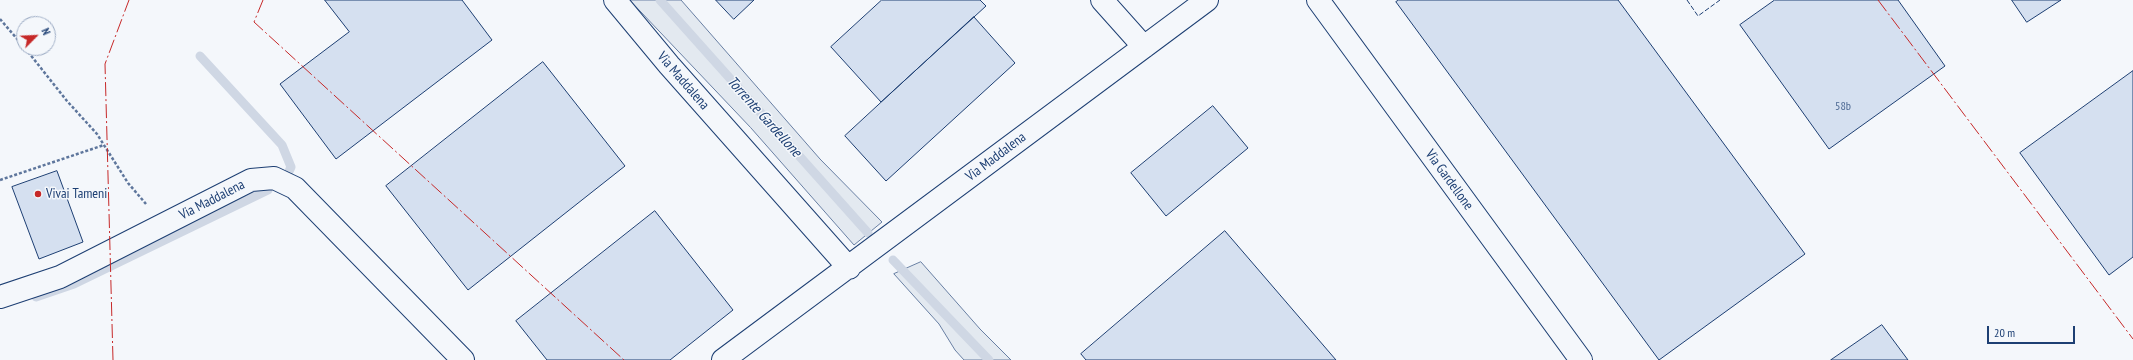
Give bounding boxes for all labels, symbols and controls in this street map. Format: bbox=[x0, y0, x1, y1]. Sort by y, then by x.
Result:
north arrow bbox=[16, 16, 56, 56]
text: N bbox=[38, 26, 54, 37]
street label: Via Maddalena bbox=[653, 49, 713, 113]
water label: Torrente Gardellone bbox=[723, 73, 805, 161]
house number: 58b bbox=[1835, 100, 1851, 114]
street label: Via Maddalena bbox=[963, 129, 1029, 185]
street label: Via Gardellone bbox=[1421, 146, 1477, 214]
street label: Via Maddalena bbox=[177, 176, 247, 224]
place label: Vivai Tameni bbox=[46, 186, 107, 202]
marker: Vivai Tameni bbox=[33, 189, 43, 199]
scale bar bbox=[1989, 318, 2077, 344]
text: 20 m bbox=[1994, 325, 2015, 340]

